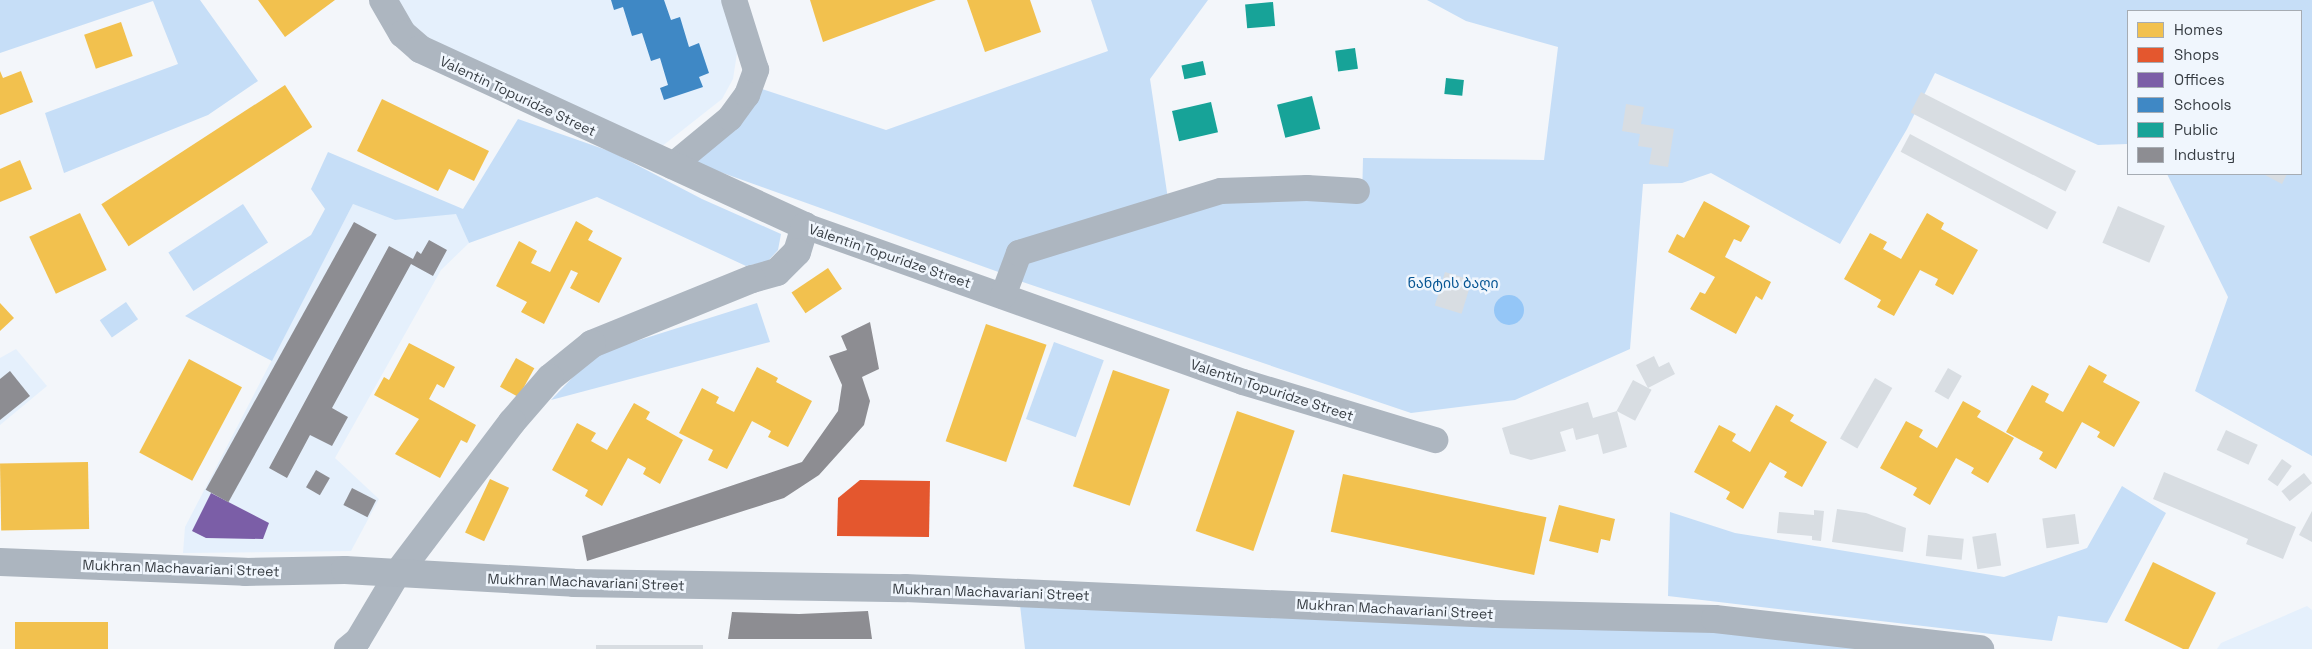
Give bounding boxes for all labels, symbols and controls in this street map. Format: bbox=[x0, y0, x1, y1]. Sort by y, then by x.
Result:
legend bbox=[2127, 10, 2302, 175]
text: Homes bbox=[2174, 20, 2223, 39]
text: Shops bbox=[2174, 45, 2219, 64]
street label: Valentin Topuridze Street bbox=[437, 52, 599, 140]
text: Offices bbox=[2174, 70, 2225, 89]
text: Schools bbox=[2174, 95, 2231, 114]
text: Public bbox=[2174, 120, 2218, 139]
text: Industry bbox=[2174, 145, 2235, 164]
street label: Valentin Topuridze Street bbox=[806, 220, 974, 292]
park label: ნანტის ბაღი bbox=[1408, 275, 1498, 291]
street label: Valentin Topuridze Street bbox=[1188, 356, 1356, 424]
street label: Mukhran Machavariani Street bbox=[82, 556, 280, 580]
street label: Mukhran Machavariani Street bbox=[487, 570, 685, 594]
street label: Mukhran Machavariani Street bbox=[892, 580, 1090, 604]
street label: Mukhran Machavariani Street bbox=[1296, 595, 1494, 623]

